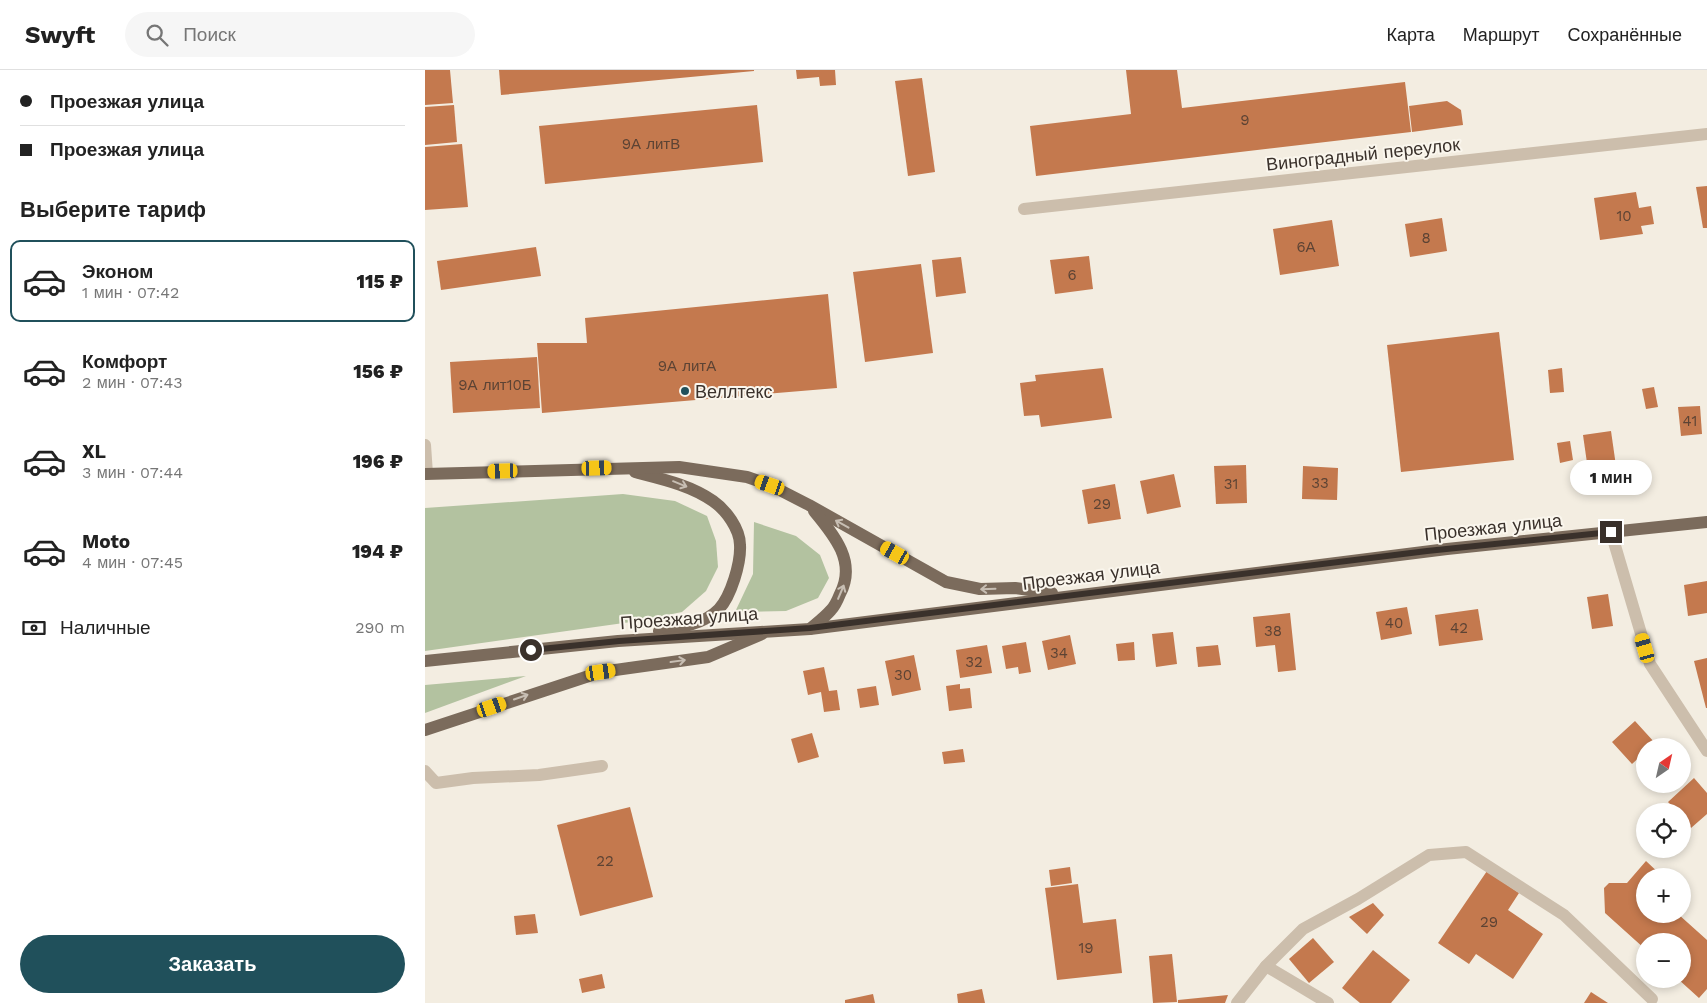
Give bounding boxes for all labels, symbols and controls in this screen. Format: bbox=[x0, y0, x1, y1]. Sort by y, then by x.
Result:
search box bbox=[125, 12, 475, 57]
text: Swyft bbox=[25, 21, 95, 49]
icon: search bbox=[143, 21, 171, 49]
text: Поиск bbox=[183, 23, 236, 46]
text: Карта bbox=[1387, 24, 1435, 45]
text: Маршрут bbox=[1463, 24, 1539, 45]
text: Сохранённые bbox=[1567, 24, 1682, 45]
text: Проезжая улица bbox=[50, 90, 204, 113]
house number: 9 bbox=[1240, 111, 1250, 129]
street label: Виноградный переулок bbox=[1265, 133, 1461, 175]
house number: 9А литВ bbox=[622, 135, 680, 153]
text: Проезжая улица bbox=[50, 138, 204, 161]
text: Выберите тариф bbox=[20, 197, 206, 222]
house number: 10 bbox=[1616, 207, 1632, 225]
house number: 8 bbox=[1421, 229, 1431, 247]
house number: 6А bbox=[1296, 238, 1316, 256]
icon: car bbox=[22, 259, 67, 304]
text: Эконом bbox=[82, 260, 153, 283]
house number: 6 bbox=[1067, 266, 1077, 284]
text: 115 ₽ bbox=[357, 270, 403, 293]
text: 1 мин · 07:42 bbox=[82, 283, 179, 302]
icon: car bbox=[22, 349, 67, 394]
text: Комфорт bbox=[82, 350, 167, 373]
house number: 9А литА bbox=[658, 357, 716, 375]
text: 156 ₽ bbox=[353, 360, 403, 383]
text: 2 мин · 07:43 bbox=[82, 373, 183, 392]
house number: 9А лит10Б bbox=[458, 376, 532, 394]
place label: Веллтекс bbox=[695, 381, 773, 402]
marker: Веллтекс bbox=[679, 385, 691, 397]
house number: 41 bbox=[1683, 412, 1697, 430]
icon: car bbox=[22, 439, 67, 484]
text: XL bbox=[82, 440, 106, 463]
text: 196 ₽ bbox=[353, 450, 403, 473]
car bbox=[581, 460, 612, 476]
callout: 1 мин bbox=[1570, 460, 1652, 494]
text: 3 мин · 07:44 bbox=[82, 463, 183, 482]
car bbox=[487, 463, 518, 479]
text: 1 мин bbox=[1590, 468, 1632, 487]
car bbox=[753, 473, 786, 497]
house number: 33 bbox=[1311, 474, 1329, 492]
house number: 31 bbox=[1224, 475, 1238, 493]
one-way arrow bbox=[672, 480, 687, 490]
house number: 29 bbox=[1093, 495, 1111, 513]
street label: Проезжая улица bbox=[1423, 509, 1564, 545]
one-way arrow bbox=[835, 518, 849, 528]
route end bbox=[1600, 521, 1622, 543]
icon: car bbox=[22, 529, 67, 574]
text: Moto bbox=[82, 530, 130, 553]
car bbox=[878, 539, 911, 567]
text: 194 ₽ bbox=[352, 540, 403, 563]
text: 4 мин · 07:45 bbox=[82, 553, 183, 572]
street label: Проезжая улица bbox=[1021, 556, 1162, 594]
one-way arrow bbox=[980, 584, 996, 594]
one-way arrow bbox=[836, 585, 846, 600]
street label: Проезжая улица bbox=[619, 603, 760, 633]
icon: cash bbox=[20, 614, 48, 642]
house number: 40 bbox=[1385, 614, 1403, 632]
text: Наличные bbox=[60, 616, 151, 639]
text: 290 m bbox=[355, 618, 405, 637]
house number: 42 bbox=[1450, 619, 1468, 637]
house number: 38 bbox=[1264, 622, 1282, 640]
car bbox=[1633, 632, 1656, 664]
route start bbox=[520, 639, 542, 661]
house number: 34 bbox=[1050, 644, 1068, 662]
house number: 32 bbox=[965, 653, 983, 671]
one-way arrow bbox=[670, 656, 686, 666]
car bbox=[585, 662, 616, 682]
house number: 30 bbox=[894, 666, 912, 684]
one-way arrow bbox=[512, 692, 528, 702]
car bbox=[475, 695, 508, 719]
north arrow bbox=[1636, 738, 1691, 792]
map controls bbox=[1636, 738, 1691, 988]
button: locate bbox=[1636, 803, 1691, 858]
house number: 22 bbox=[596, 852, 614, 870]
button: + bbox=[1636, 868, 1691, 923]
house number: 29 bbox=[1480, 913, 1498, 931]
button: − bbox=[1636, 933, 1691, 988]
button: Заказать bbox=[20, 935, 405, 993]
house number: 19 bbox=[1078, 939, 1094, 957]

